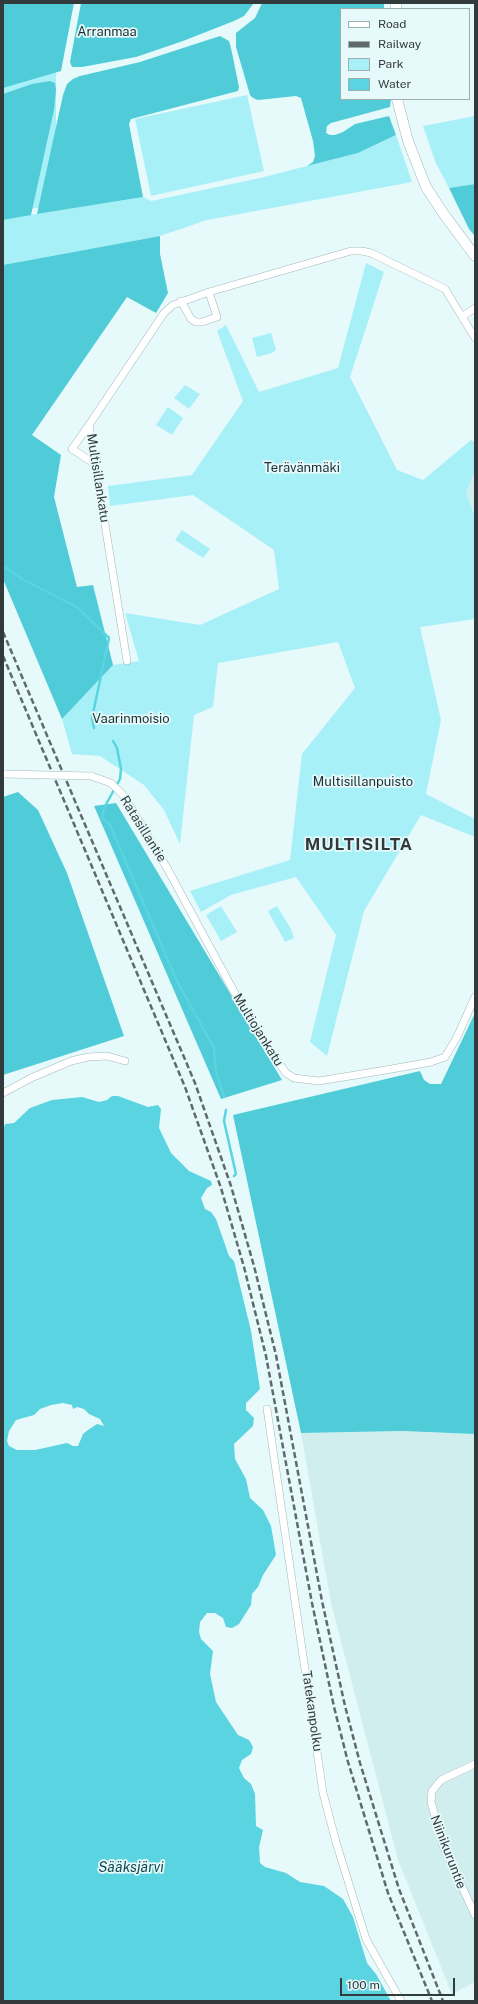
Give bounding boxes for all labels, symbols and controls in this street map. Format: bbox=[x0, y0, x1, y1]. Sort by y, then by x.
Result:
legend bbox=[340, 8, 470, 100]
text: Road bbox=[378, 17, 406, 31]
park label: Arranmaa bbox=[77, 24, 137, 40]
text: Railway bbox=[378, 37, 421, 51]
text: Park bbox=[378, 57, 404, 71]
text: Water bbox=[378, 77, 411, 91]
street label: Multisillankatu bbox=[83, 433, 113, 523]
park label: Terävänmäki bbox=[264, 460, 340, 476]
park label: Vaarinmoisio bbox=[92, 711, 170, 727]
park label: Multisillanpuisto bbox=[313, 774, 413, 790]
street label: Ratasillantie bbox=[116, 793, 170, 865]
district label: MULTISILTA bbox=[305, 835, 413, 855]
street label: Multiojankatu bbox=[229, 991, 287, 1069]
street label: Tatekanpolku bbox=[299, 1670, 325, 1752]
street label: Niinikuruntie bbox=[427, 1813, 469, 1891]
water label: Sääksjärvi bbox=[98, 1860, 164, 1876]
scale bar bbox=[342, 1970, 457, 1996]
text: 100 m bbox=[347, 1978, 380, 1992]

